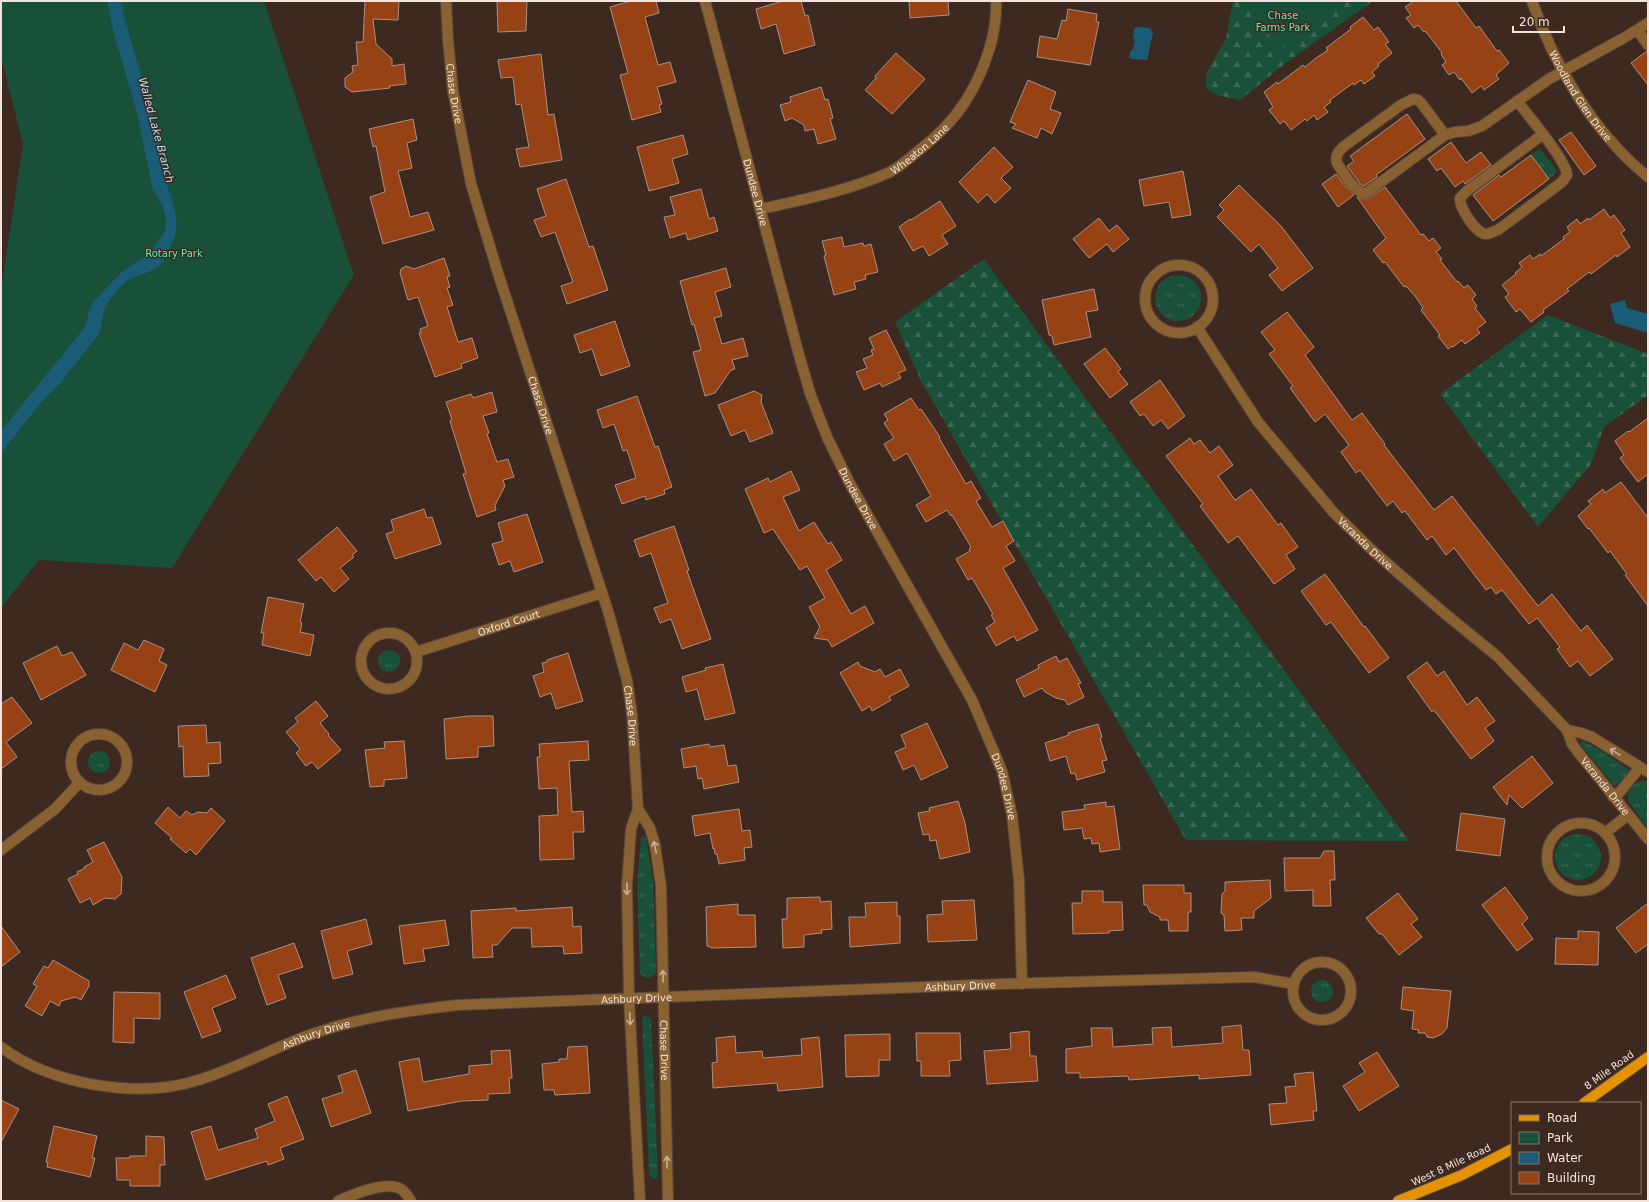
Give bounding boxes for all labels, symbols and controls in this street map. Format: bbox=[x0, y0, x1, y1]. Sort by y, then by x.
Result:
scale bar bbox=[1513, 8, 1564, 34]
park label: Chase Farms Park bbox=[1256, 10, 1311, 33]
text: 20 m bbox=[1519, 15, 1550, 29]
street label: Woodland Glen Drive bbox=[1548, 49, 1614, 143]
street label: Chase Drive bbox=[445, 63, 465, 125]
water label: Walled Lake Branch bbox=[136, 76, 176, 184]
street label: Wheaton Lane bbox=[888, 122, 951, 176]
street label: Dundee Drive bbox=[742, 158, 770, 227]
park label: Rotary Park bbox=[145, 248, 203, 259]
street label: Chase Drive bbox=[526, 375, 556, 436]
street label: Dundee Drive bbox=[837, 466, 880, 531]
street label: Veranda Drive bbox=[1336, 515, 1395, 571]
street label: Oxford Court bbox=[476, 608, 541, 638]
street label: Chase Drive bbox=[622, 685, 639, 746]
one-way arrow bbox=[1609, 747, 1621, 755]
street label: Dundee Drive bbox=[990, 751, 1018, 820]
street label: Veranda Drive bbox=[1579, 755, 1632, 817]
one-way arrow bbox=[651, 840, 659, 853]
one-way arrow bbox=[623, 882, 631, 895]
one-way arrow bbox=[659, 970, 667, 983]
street label: Ashbury Drive bbox=[925, 979, 996, 992]
street label: Ashbury Drive bbox=[601, 991, 672, 1005]
one-way arrow bbox=[627, 1012, 634, 1025]
street label: Ashbury Drive bbox=[280, 1018, 351, 1051]
street label: Chase Drive bbox=[658, 1020, 671, 1081]
street label: 8 Mile Road bbox=[1582, 1048, 1636, 1092]
legend bbox=[1511, 1102, 1641, 1194]
text: Road bbox=[1547, 1111, 1577, 1125]
text: Park bbox=[1547, 1131, 1573, 1145]
street label: West 8 Mile Road bbox=[1410, 1142, 1492, 1188]
text: Water bbox=[1547, 1151, 1583, 1165]
one-way arrow bbox=[663, 1156, 671, 1169]
text: Building bbox=[1547, 1171, 1596, 1185]

